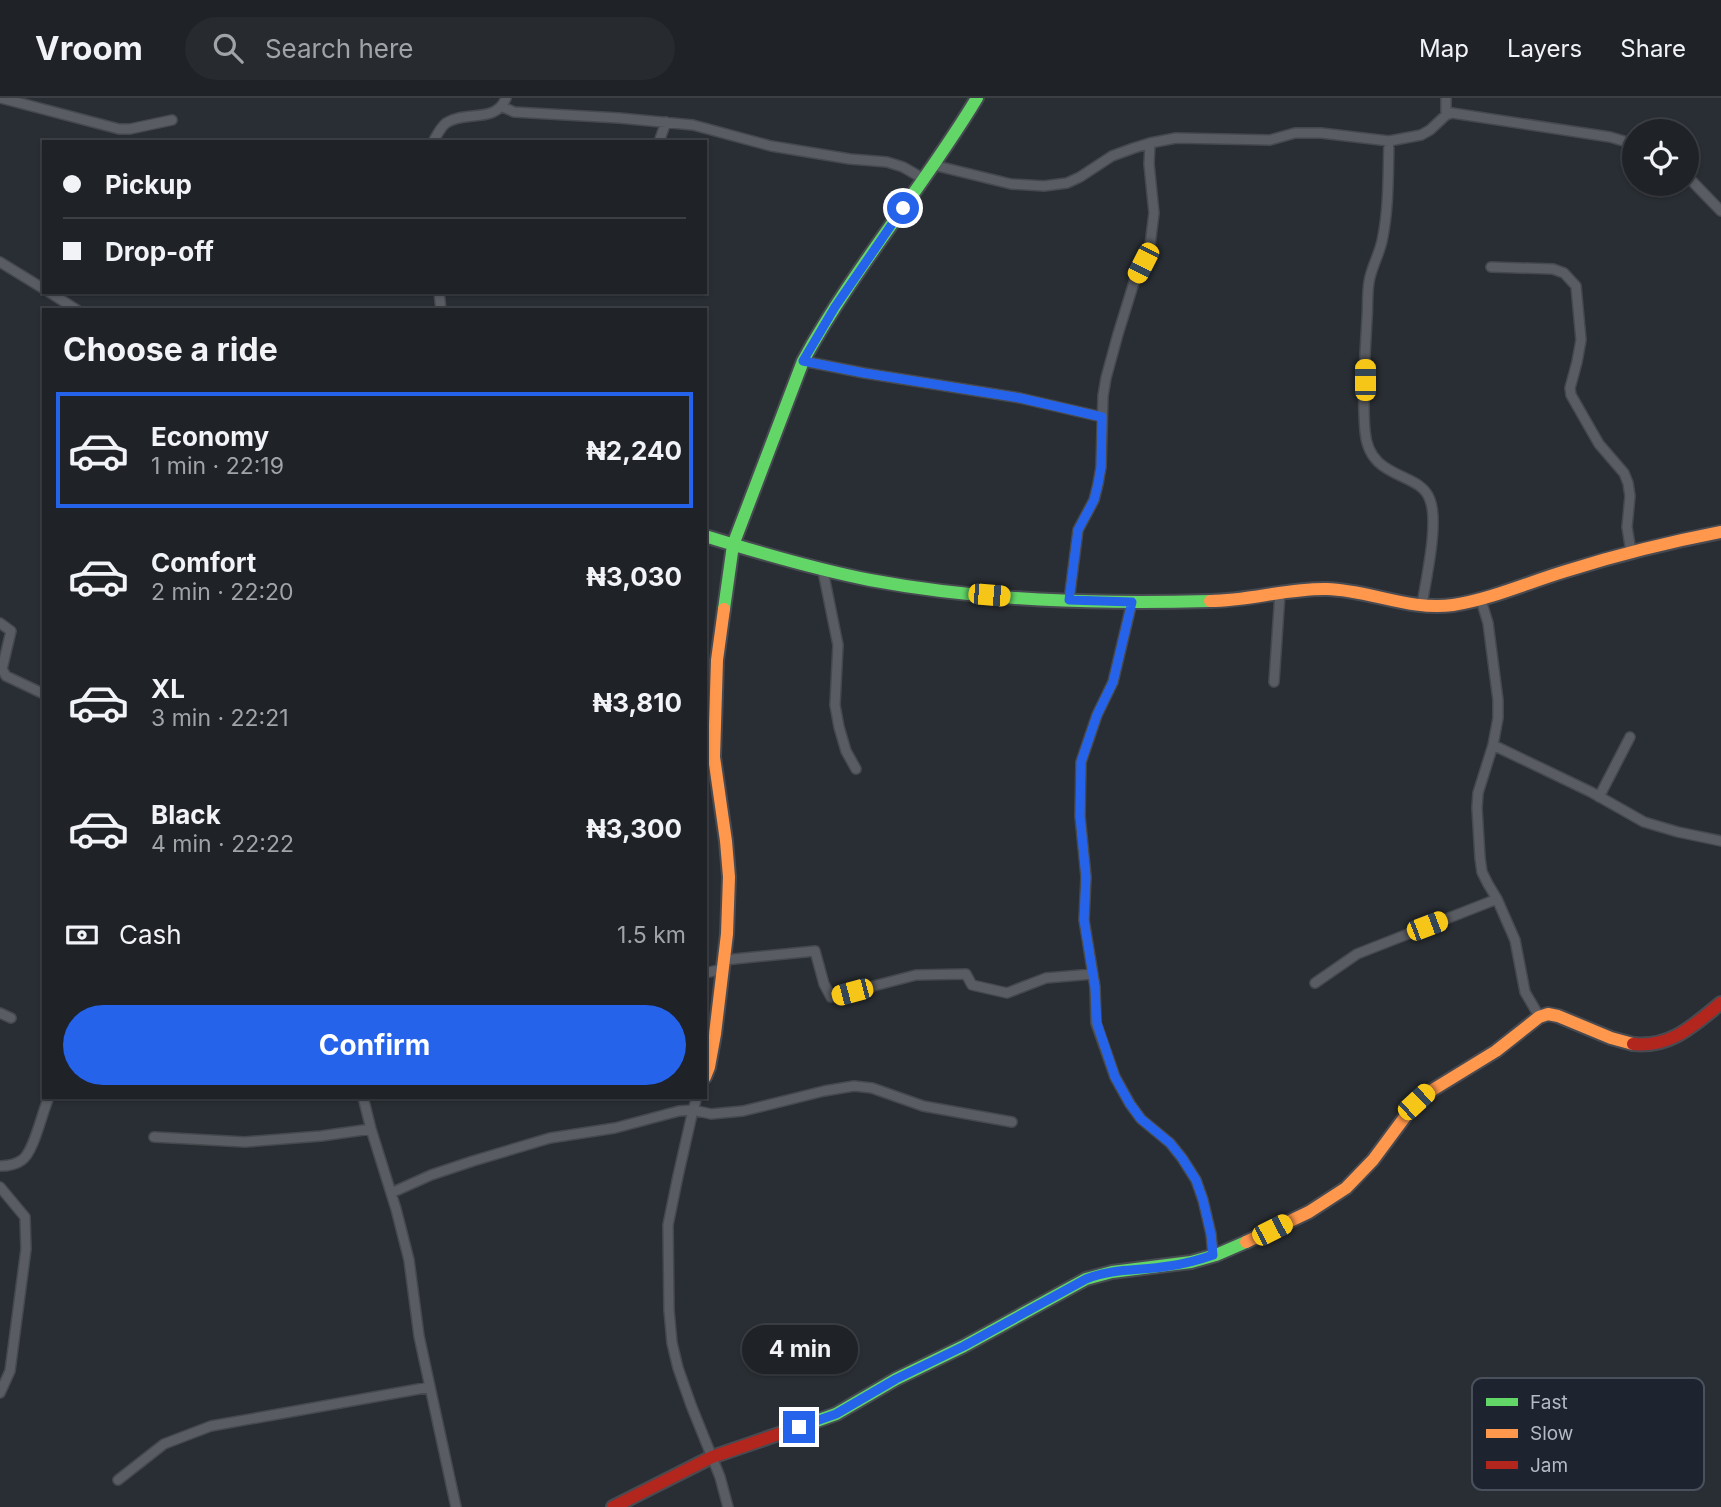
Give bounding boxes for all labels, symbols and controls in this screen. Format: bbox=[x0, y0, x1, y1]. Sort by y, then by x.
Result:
search box bbox=[185, 17, 675, 80]
text: Vroom bbox=[35, 28, 143, 68]
icon: search bbox=[209, 29, 247, 67]
text: Search here bbox=[265, 33, 414, 64]
text: Map bbox=[1419, 34, 1469, 63]
text: Layers bbox=[1507, 34, 1582, 63]
text: Share bbox=[1620, 34, 1686, 63]
map controls bbox=[1622, 119, 1699, 196]
button: locate bbox=[1622, 119, 1699, 196]
text: Pickup bbox=[105, 169, 192, 200]
route start bbox=[887, 192, 919, 224]
text: Drop-off bbox=[105, 236, 214, 267]
car bbox=[1125, 240, 1162, 286]
text: Choose a ride bbox=[63, 330, 278, 369]
car bbox=[1355, 359, 1376, 401]
icon: car bbox=[67, 419, 130, 482]
text: Economy bbox=[151, 421, 269, 452]
text: ₦2,240 bbox=[586, 435, 682, 466]
text: 1 min · 22:19 bbox=[151, 452, 284, 480]
icon: car bbox=[67, 545, 130, 608]
text: Comfort bbox=[151, 547, 256, 578]
text: ₦3,030 bbox=[586, 561, 682, 592]
text: 2 min · 22:20 bbox=[151, 578, 294, 606]
car bbox=[968, 583, 1011, 607]
icon: car bbox=[67, 671, 130, 734]
text: XL bbox=[151, 673, 185, 704]
text: ₦3,810 bbox=[592, 687, 682, 718]
text: 3 min · 22:21 bbox=[151, 704, 289, 732]
icon: car bbox=[67, 797, 130, 860]
text: Black bbox=[151, 799, 221, 830]
text: ₦3,300 bbox=[586, 813, 682, 844]
text: 4 min · 22:22 bbox=[151, 830, 294, 858]
car bbox=[1404, 909, 1451, 943]
icon: cash bbox=[63, 916, 101, 954]
text: Cash bbox=[119, 919, 182, 950]
text: 1.5 km bbox=[617, 921, 686, 949]
car bbox=[829, 976, 876, 1008]
button: Confirm bbox=[63, 1005, 686, 1085]
car bbox=[1394, 1080, 1439, 1124]
car bbox=[1249, 1211, 1296, 1249]
callout: 4 min bbox=[741, 1326, 857, 1374]
text: 4 min bbox=[769, 1335, 831, 1363]
legend bbox=[1472, 1378, 1704, 1490]
text: Fast bbox=[1530, 1391, 1568, 1414]
route end bbox=[783, 1411, 815, 1443]
text: Slow bbox=[1530, 1422, 1573, 1445]
text: Jam bbox=[1530, 1454, 1568, 1477]

